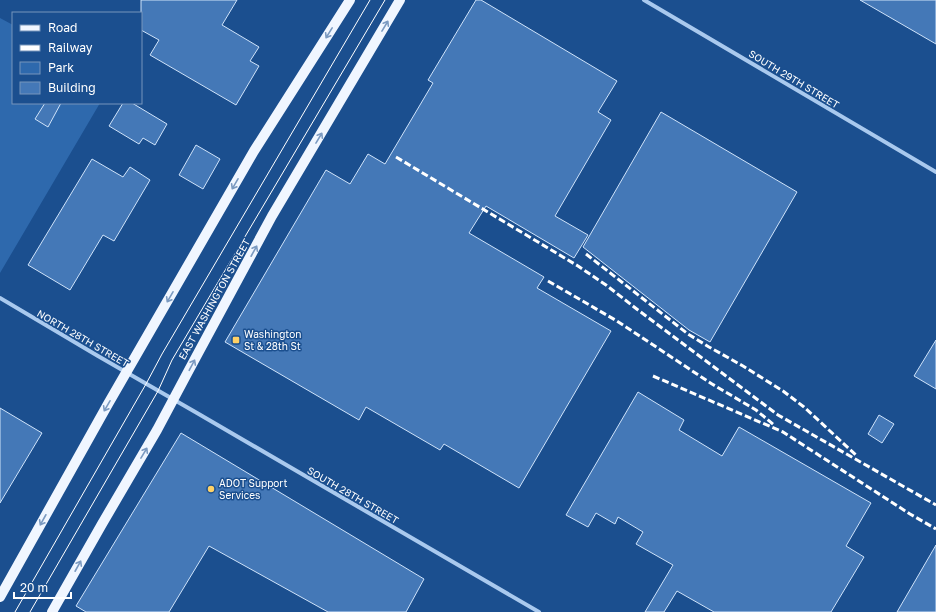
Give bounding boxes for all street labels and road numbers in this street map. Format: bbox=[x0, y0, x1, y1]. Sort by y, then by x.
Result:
street label: SOUTH 29TH STREET bbox=[747, 47, 841, 111]
street label: EAST WASHINGTON STREET bbox=[176, 237, 252, 361]
street label: NORTH 28TH STREET bbox=[35, 307, 131, 369]
street label: SOUTH 28TH STREET bbox=[305, 464, 401, 526]

